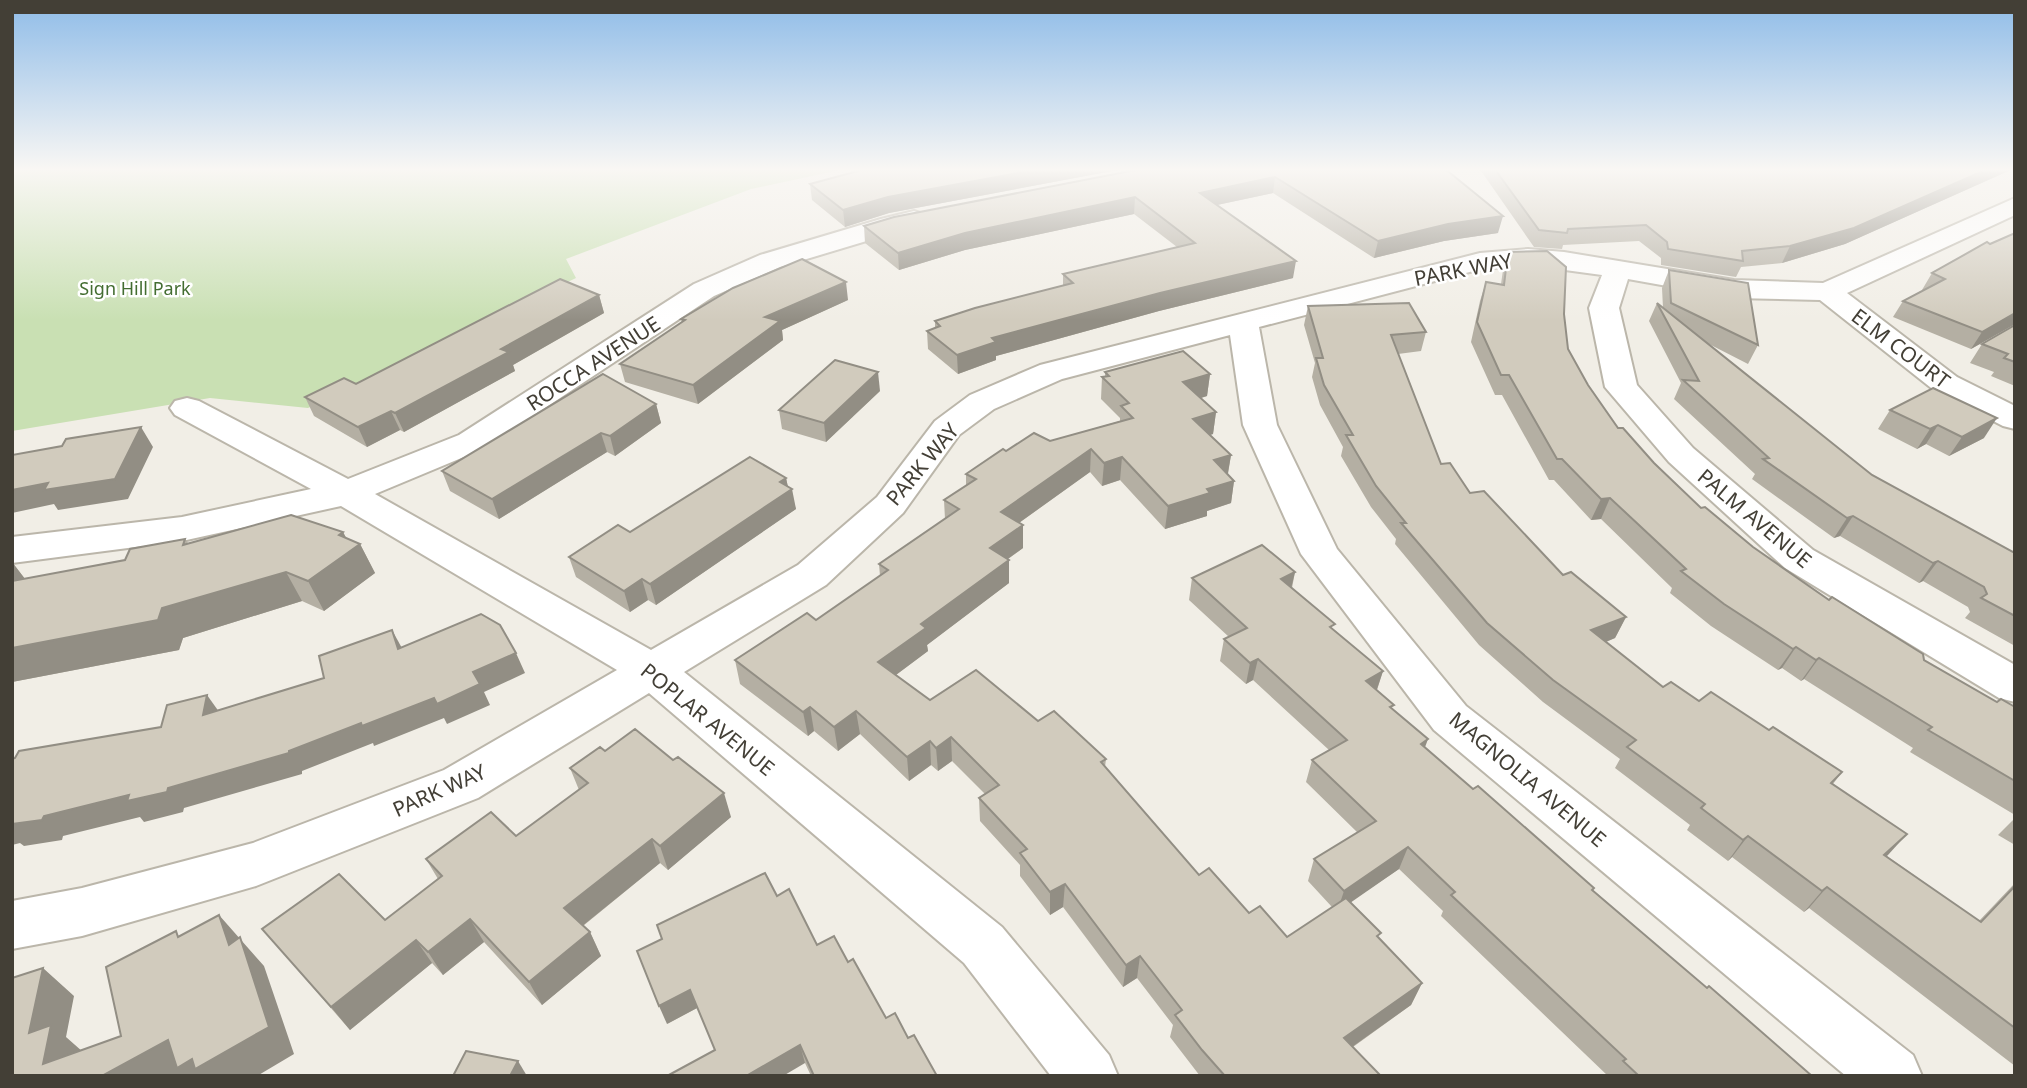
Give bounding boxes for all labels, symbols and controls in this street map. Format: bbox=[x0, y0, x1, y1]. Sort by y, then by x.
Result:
street label: PARK WAY bbox=[1412, 246, 1515, 292]
park label: Sign Hill Park bbox=[79, 276, 191, 300]
street label: ELM COURT bbox=[1846, 302, 1956, 394]
street label: ROCCA AVENUE bbox=[521, 309, 665, 417]
street label: PARK WAY bbox=[879, 417, 965, 511]
street label: PALM AVENUE bbox=[1692, 462, 1818, 574]
street label: POPLAR AVENUE bbox=[635, 656, 781, 782]
street label: MAGNOLIA AVENUE bbox=[1444, 705, 1612, 853]
street label: PARK WAY bbox=[388, 757, 490, 823]

